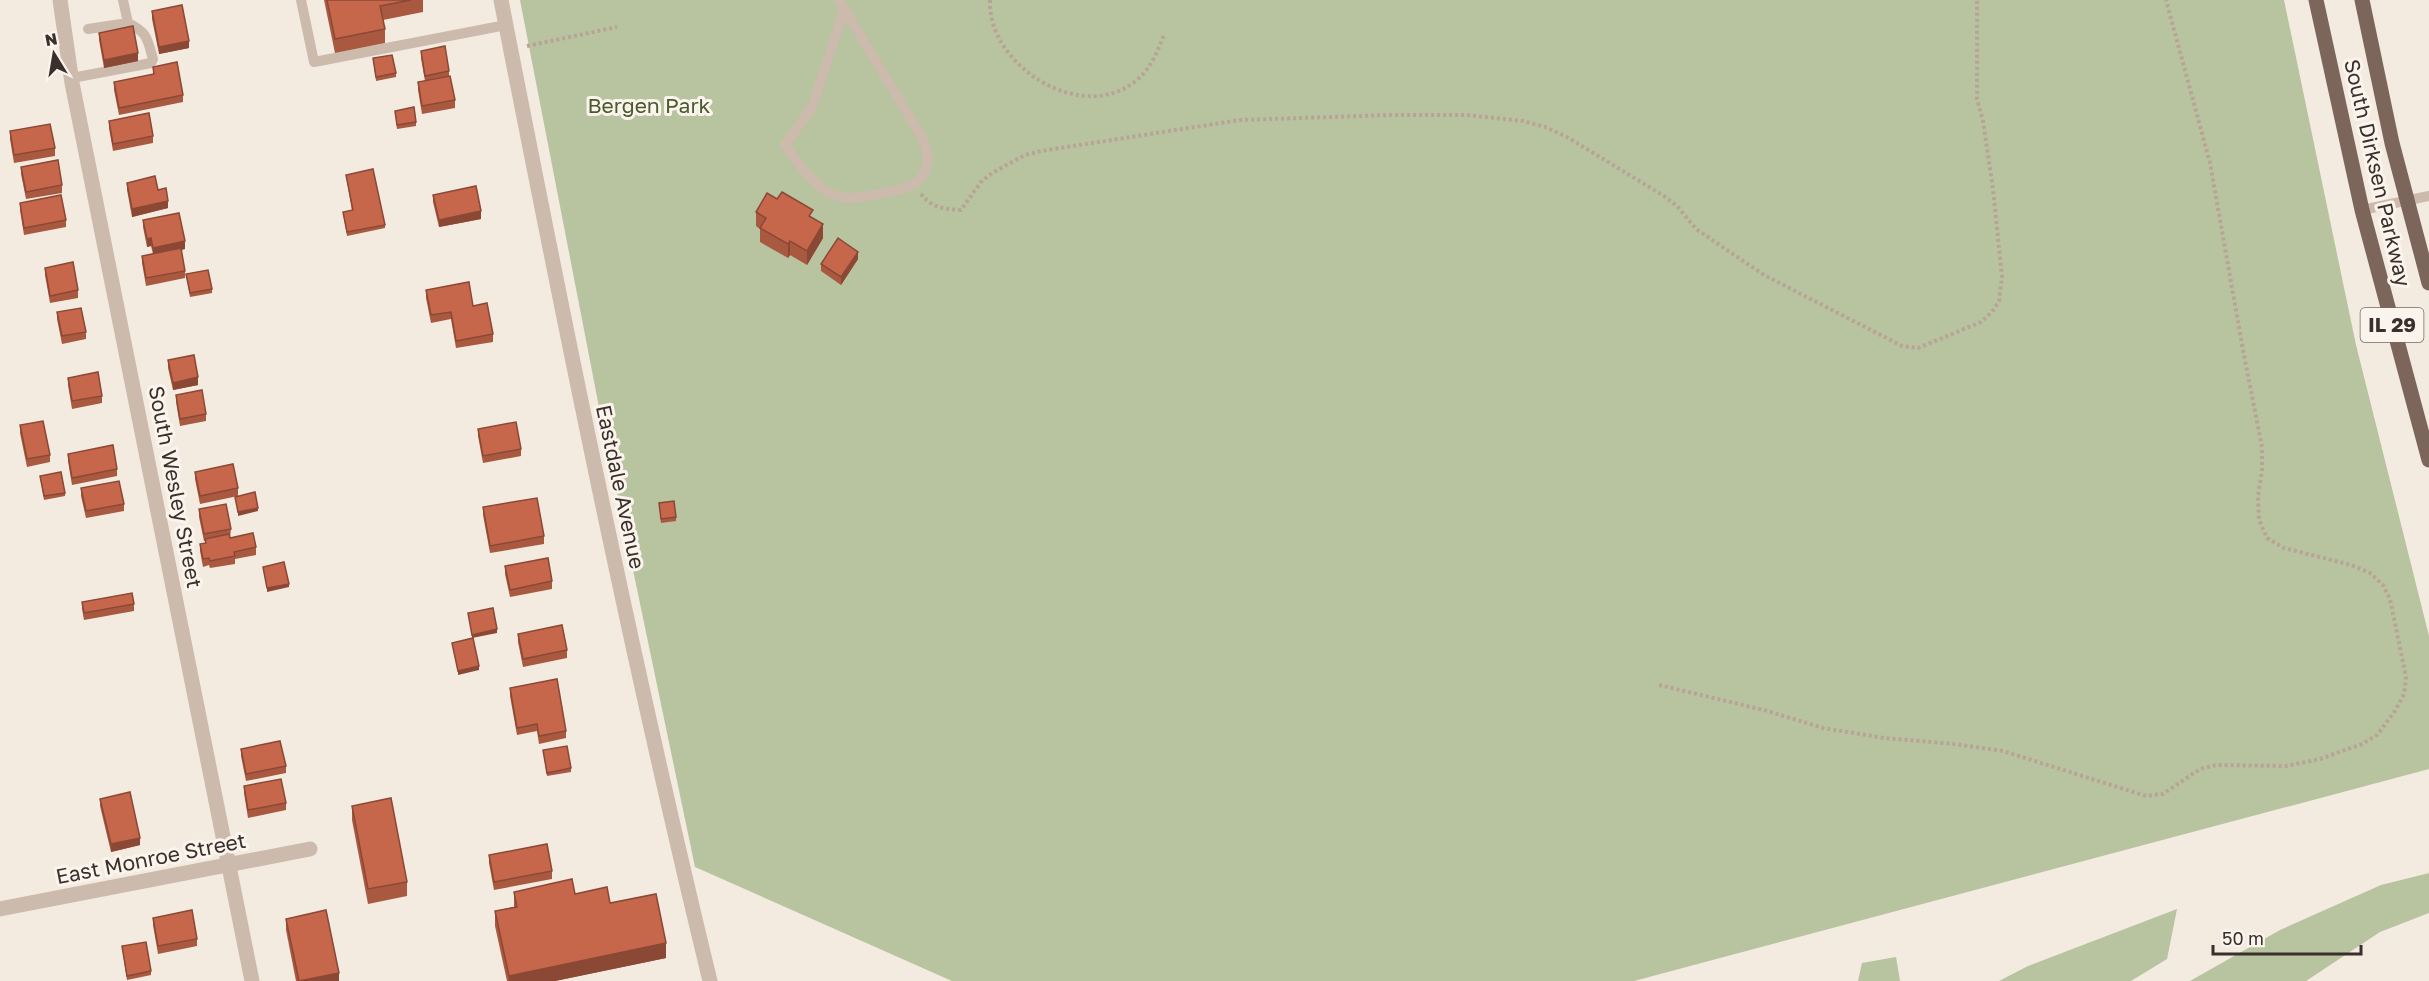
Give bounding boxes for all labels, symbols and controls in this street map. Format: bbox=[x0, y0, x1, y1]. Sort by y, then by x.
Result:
north arrow bbox=[24, 24, 84, 84]
text: N bbox=[43, 28, 59, 50]
street label: South Dirksen Parkway bbox=[2339, 57, 2417, 289]
park label: Bergen Park bbox=[588, 92, 711, 118]
road number: IL 29 bbox=[2360, 308, 2424, 342]
street label: South Wesley Street bbox=[144, 384, 208, 590]
street label: Eastdale Avenue bbox=[591, 402, 651, 571]
street label: East Monroe Street bbox=[54, 827, 248, 889]
scale bar bbox=[2213, 918, 2362, 956]
text: 50 m bbox=[2222, 927, 2264, 949]

